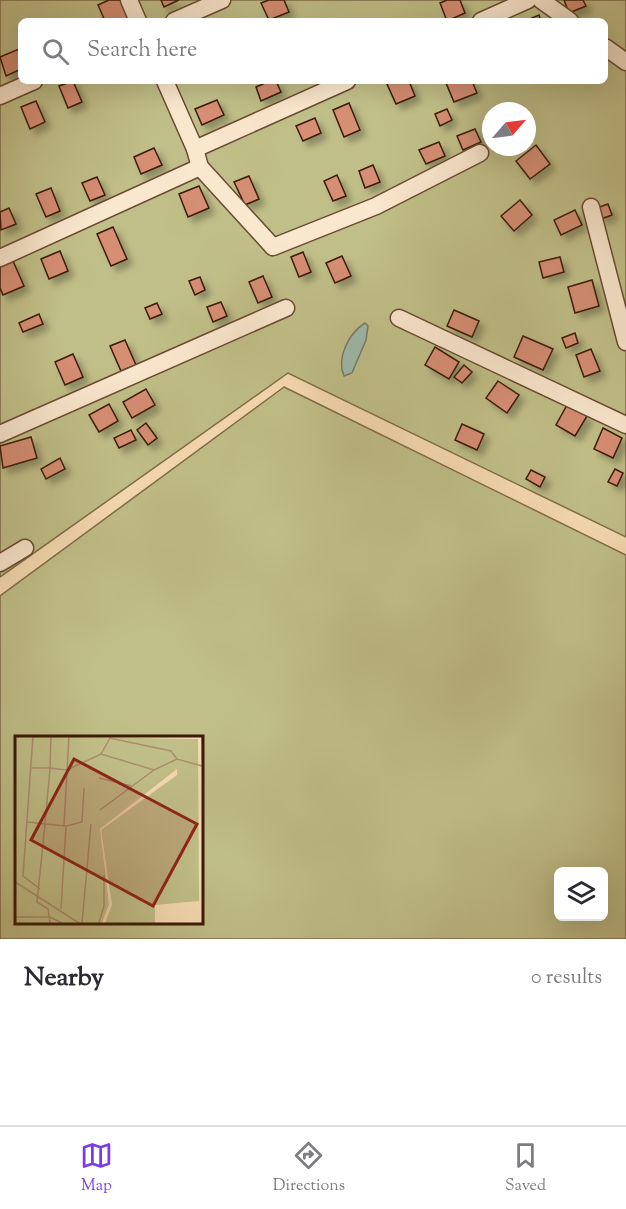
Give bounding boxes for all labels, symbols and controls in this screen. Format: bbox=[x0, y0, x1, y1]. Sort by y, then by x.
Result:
search box bbox=[18, 18, 608, 84]
icon: search bbox=[39, 35, 72, 68]
text: Search here bbox=[87, 35, 197, 67]
north arrow bbox=[482, 102, 536, 156]
inset map bbox=[15, 736, 202, 924]
map controls bbox=[554, 867, 608, 921]
button: layers bbox=[554, 867, 608, 921]
text: Nearby bbox=[24, 960, 104, 997]
text: 0 results bbox=[531, 964, 602, 993]
tab: Map bbox=[80, 1139, 113, 1198]
tab: Directions bbox=[273, 1139, 345, 1198]
tab: Saved bbox=[505, 1139, 546, 1198]

